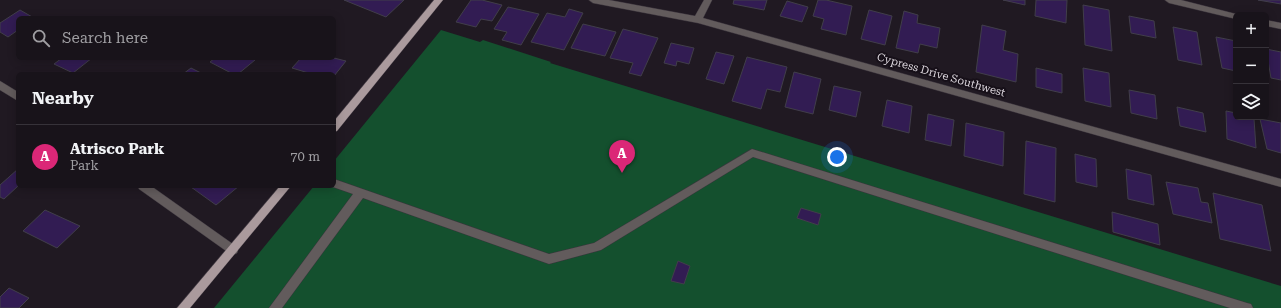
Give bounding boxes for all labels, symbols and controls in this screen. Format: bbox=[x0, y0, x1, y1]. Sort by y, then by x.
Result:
map controls bbox=[1233, 12, 1269, 120]
button: + bbox=[1233, 12, 1269, 48]
search box bbox=[16, 16, 336, 60]
icon: search bbox=[30, 27, 52, 49]
text: Search here bbox=[62, 29, 148, 47]
button: − bbox=[1233, 48, 1269, 84]
street label: Cypress Drive Southwest bbox=[875, 50, 1007, 100]
button: layers bbox=[1233, 84, 1269, 120]
text: Nearby bbox=[32, 88, 94, 108]
text: Atrisco Park bbox=[70, 140, 164, 158]
pin: A bbox=[609, 140, 635, 173]
your location bbox=[827, 147, 847, 167]
text: A bbox=[40, 149, 50, 164]
text: 70 m bbox=[290, 149, 320, 164]
text: Park bbox=[70, 158, 99, 173]

